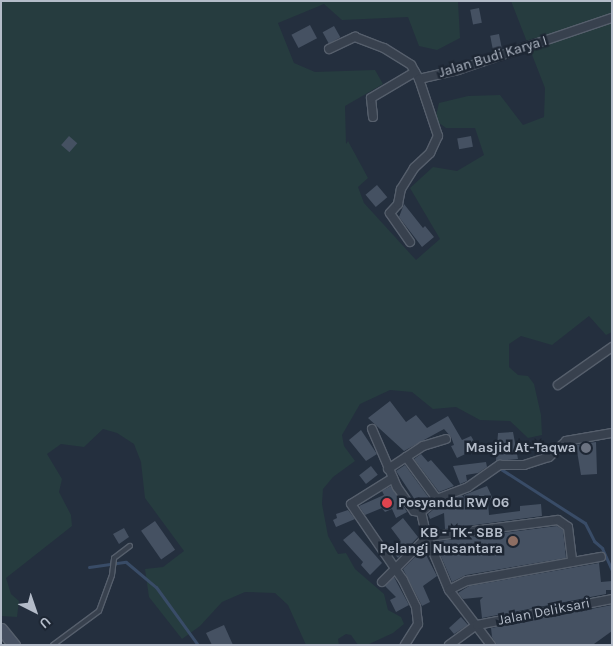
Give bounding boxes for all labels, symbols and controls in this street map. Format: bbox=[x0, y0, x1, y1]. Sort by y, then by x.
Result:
street label: Jalan Budi Karya I bbox=[437, 33, 549, 81]
place label: Masjid At-Taqwa bbox=[466, 440, 576, 456]
marker: Masjid At-Taqwa bbox=[580, 442, 592, 454]
place label: Posyandu RW 06 bbox=[398, 495, 509, 511]
marker: Posyandu RW 06 bbox=[380, 496, 394, 510]
place label: KB - TK- SBB Pelangi Nusantara bbox=[379, 525, 503, 558]
marker: KB - TK- SBB Pelangi Nusantara bbox=[507, 535, 519, 547]
north arrow bbox=[10, 586, 60, 636]
street label: Jalan Deliksari bbox=[497, 595, 591, 629]
text: U bbox=[36, 613, 54, 632]

